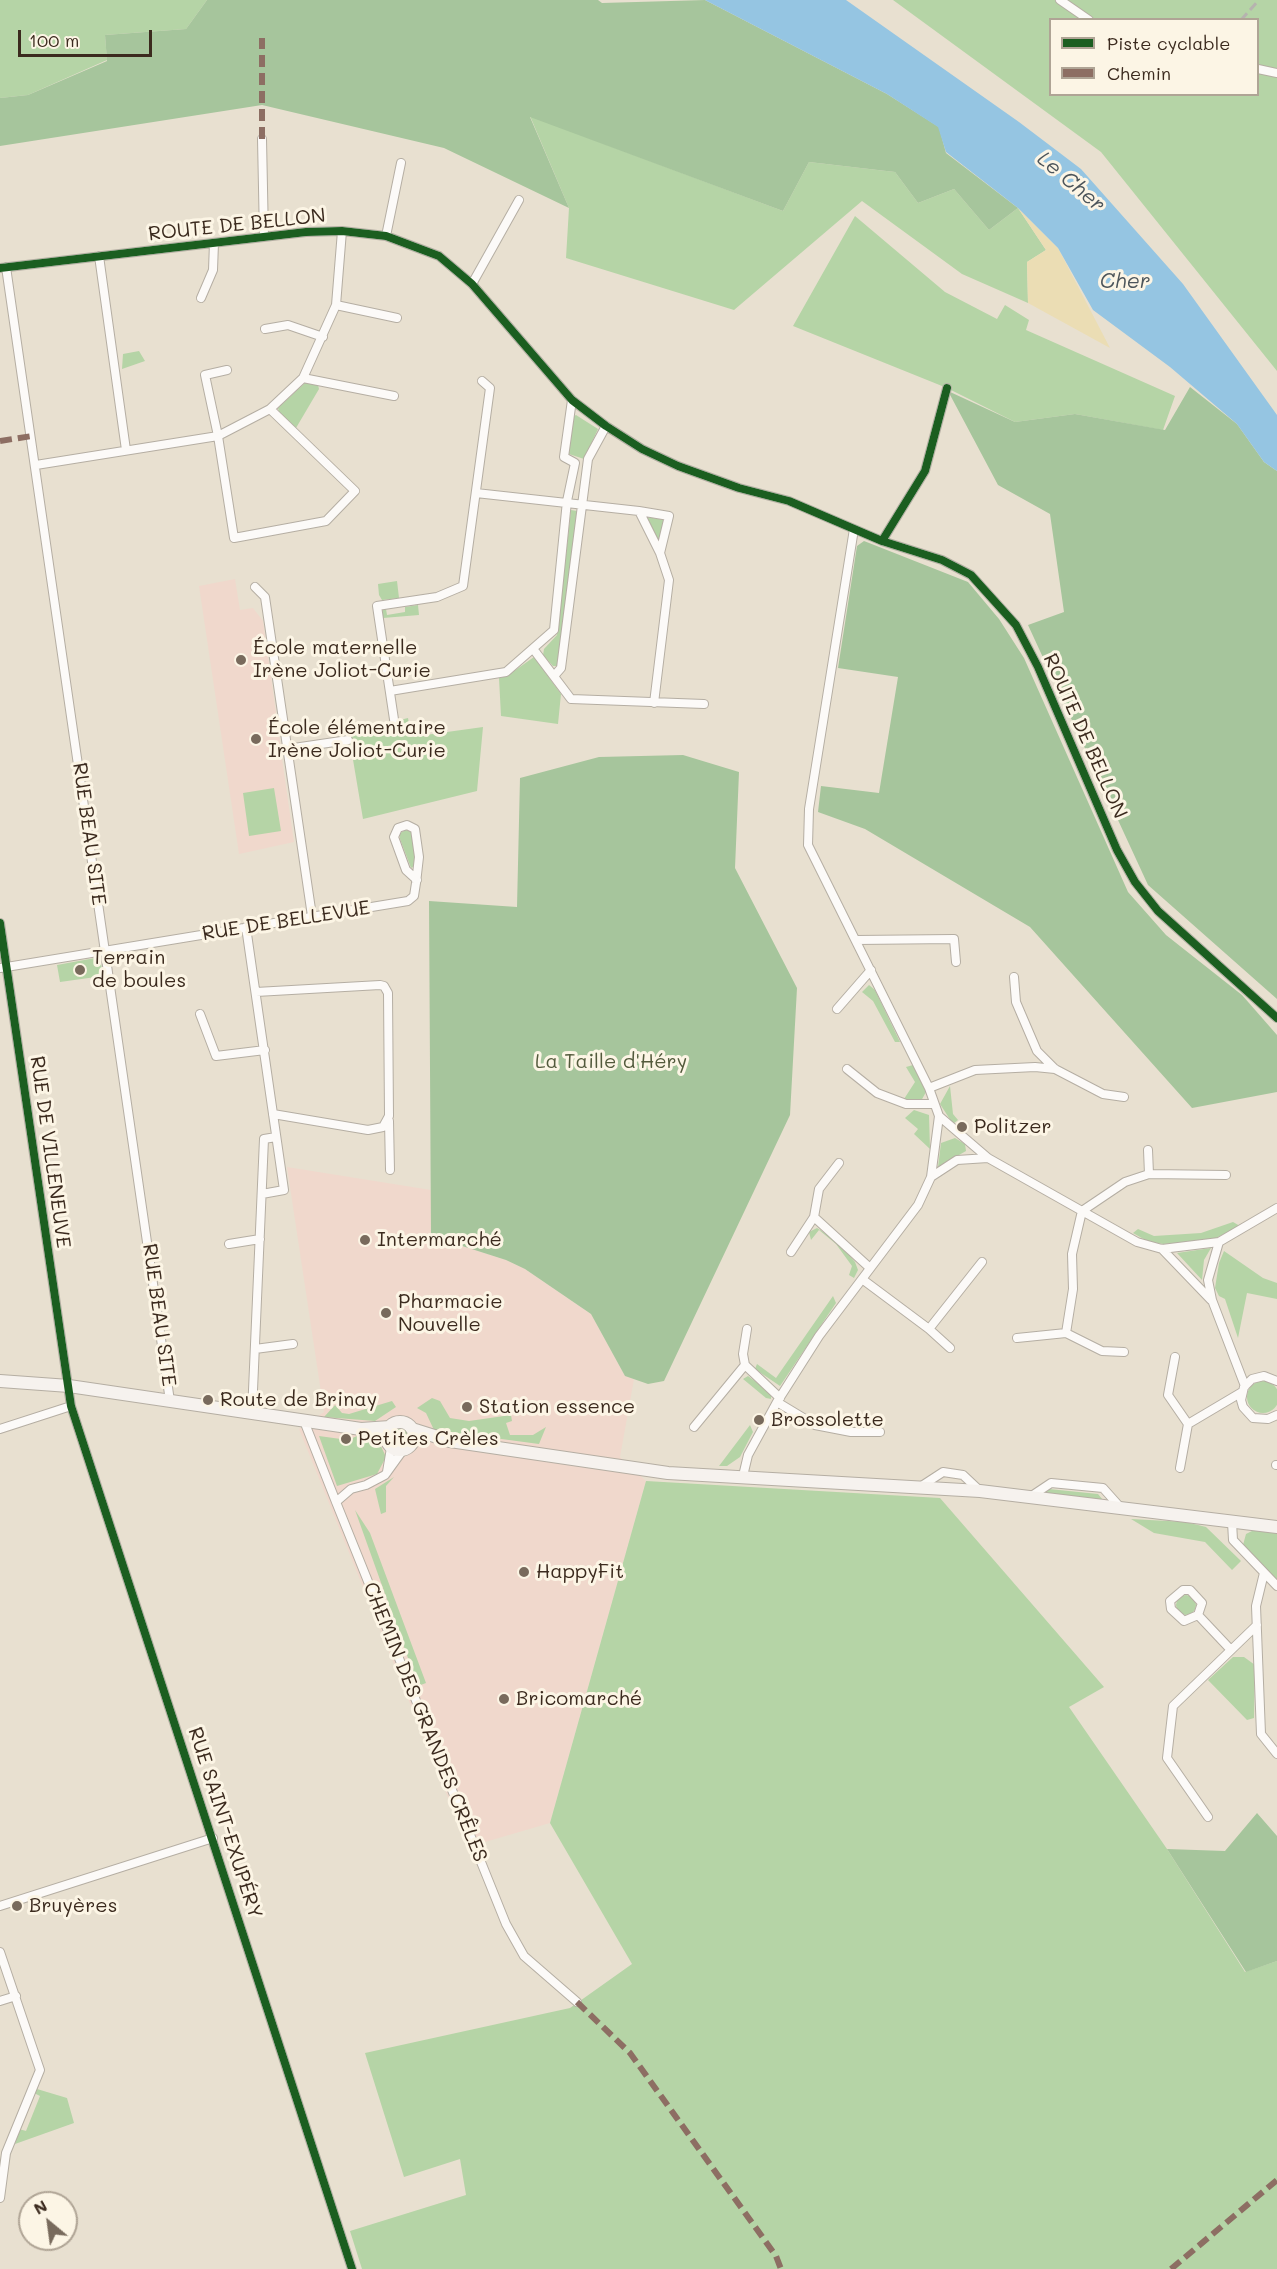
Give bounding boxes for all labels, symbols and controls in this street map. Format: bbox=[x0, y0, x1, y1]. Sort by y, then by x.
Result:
scale bar bbox=[21, 18, 154, 56]
legend bbox=[1049, 18, 1259, 96]
text: 100 m bbox=[29, 28, 79, 52]
text: Piste cyclable bbox=[1107, 31, 1231, 55]
text: Chemin bbox=[1107, 61, 1171, 85]
water label: Le Cher bbox=[1032, 146, 1110, 218]
street label: ROUTE DE BELLON bbox=[147, 204, 327, 246]
water label: Cher bbox=[1100, 269, 1150, 295]
place label: École maternelle Irène Joliot-Curie bbox=[253, 636, 431, 683]
street label: ROUTE DE BELLON bbox=[1038, 650, 1132, 822]
marker: École maternelle Irène Joliot-Curie bbox=[234, 653, 248, 667]
place label: École élémentaire Irène Joliot-Curie bbox=[268, 716, 446, 763]
marker: École élémentaire Irène Joliot-Curie bbox=[249, 732, 263, 746]
street label: RUE BEAU SITE bbox=[67, 761, 111, 907]
street label: RUE DE BELLEVUE bbox=[200, 896, 372, 946]
place label: Terrain de boules bbox=[92, 946, 186, 993]
marker: Terrain de boules bbox=[73, 963, 87, 977]
park label: La Taille d'Héry bbox=[535, 1050, 687, 1074]
street label: RUE DE VILLENEUVE bbox=[25, 1054, 75, 1250]
place label: Politzer bbox=[974, 1115, 1052, 1139]
marker: Politzer bbox=[955, 1120, 969, 1134]
place label: Intermarché bbox=[377, 1228, 502, 1252]
marker: Intermarché bbox=[358, 1233, 372, 1247]
street label: RUE BEAU SITE bbox=[137, 1242, 181, 1388]
place label: Pharmacie Nouvelle bbox=[398, 1290, 503, 1337]
marker: Pharmacie Nouvelle bbox=[379, 1306, 393, 1320]
place label: Route de Brinay bbox=[220, 1388, 377, 1412]
marker: Route de Brinay bbox=[201, 1393, 215, 1407]
place label: Station essence bbox=[479, 1395, 635, 1419]
marker: Station essence bbox=[460, 1400, 474, 1414]
place label: Brossolette bbox=[771, 1408, 884, 1432]
marker: Brossolette bbox=[752, 1413, 766, 1427]
place label: Petites Crèles bbox=[358, 1427, 499, 1451]
marker: Petites Crèles bbox=[339, 1432, 353, 1446]
place label: HappyFit bbox=[536, 1560, 624, 1584]
marker: HappyFit bbox=[517, 1565, 531, 1579]
street label: CHEMIN DES GRANDES CRÊLES bbox=[358, 1579, 492, 1865]
place label: Bricomarché bbox=[516, 1687, 642, 1711]
marker: Bricomarché bbox=[497, 1692, 511, 1706]
street label: RUE SAINT-EXUPÉRY bbox=[183, 1724, 267, 1922]
place label: Bruyères bbox=[29, 1894, 117, 1918]
marker: Bruyères bbox=[10, 1899, 24, 1913]
north arrow bbox=[18, 2191, 78, 2251]
text: N bbox=[30, 2194, 50, 2219]

